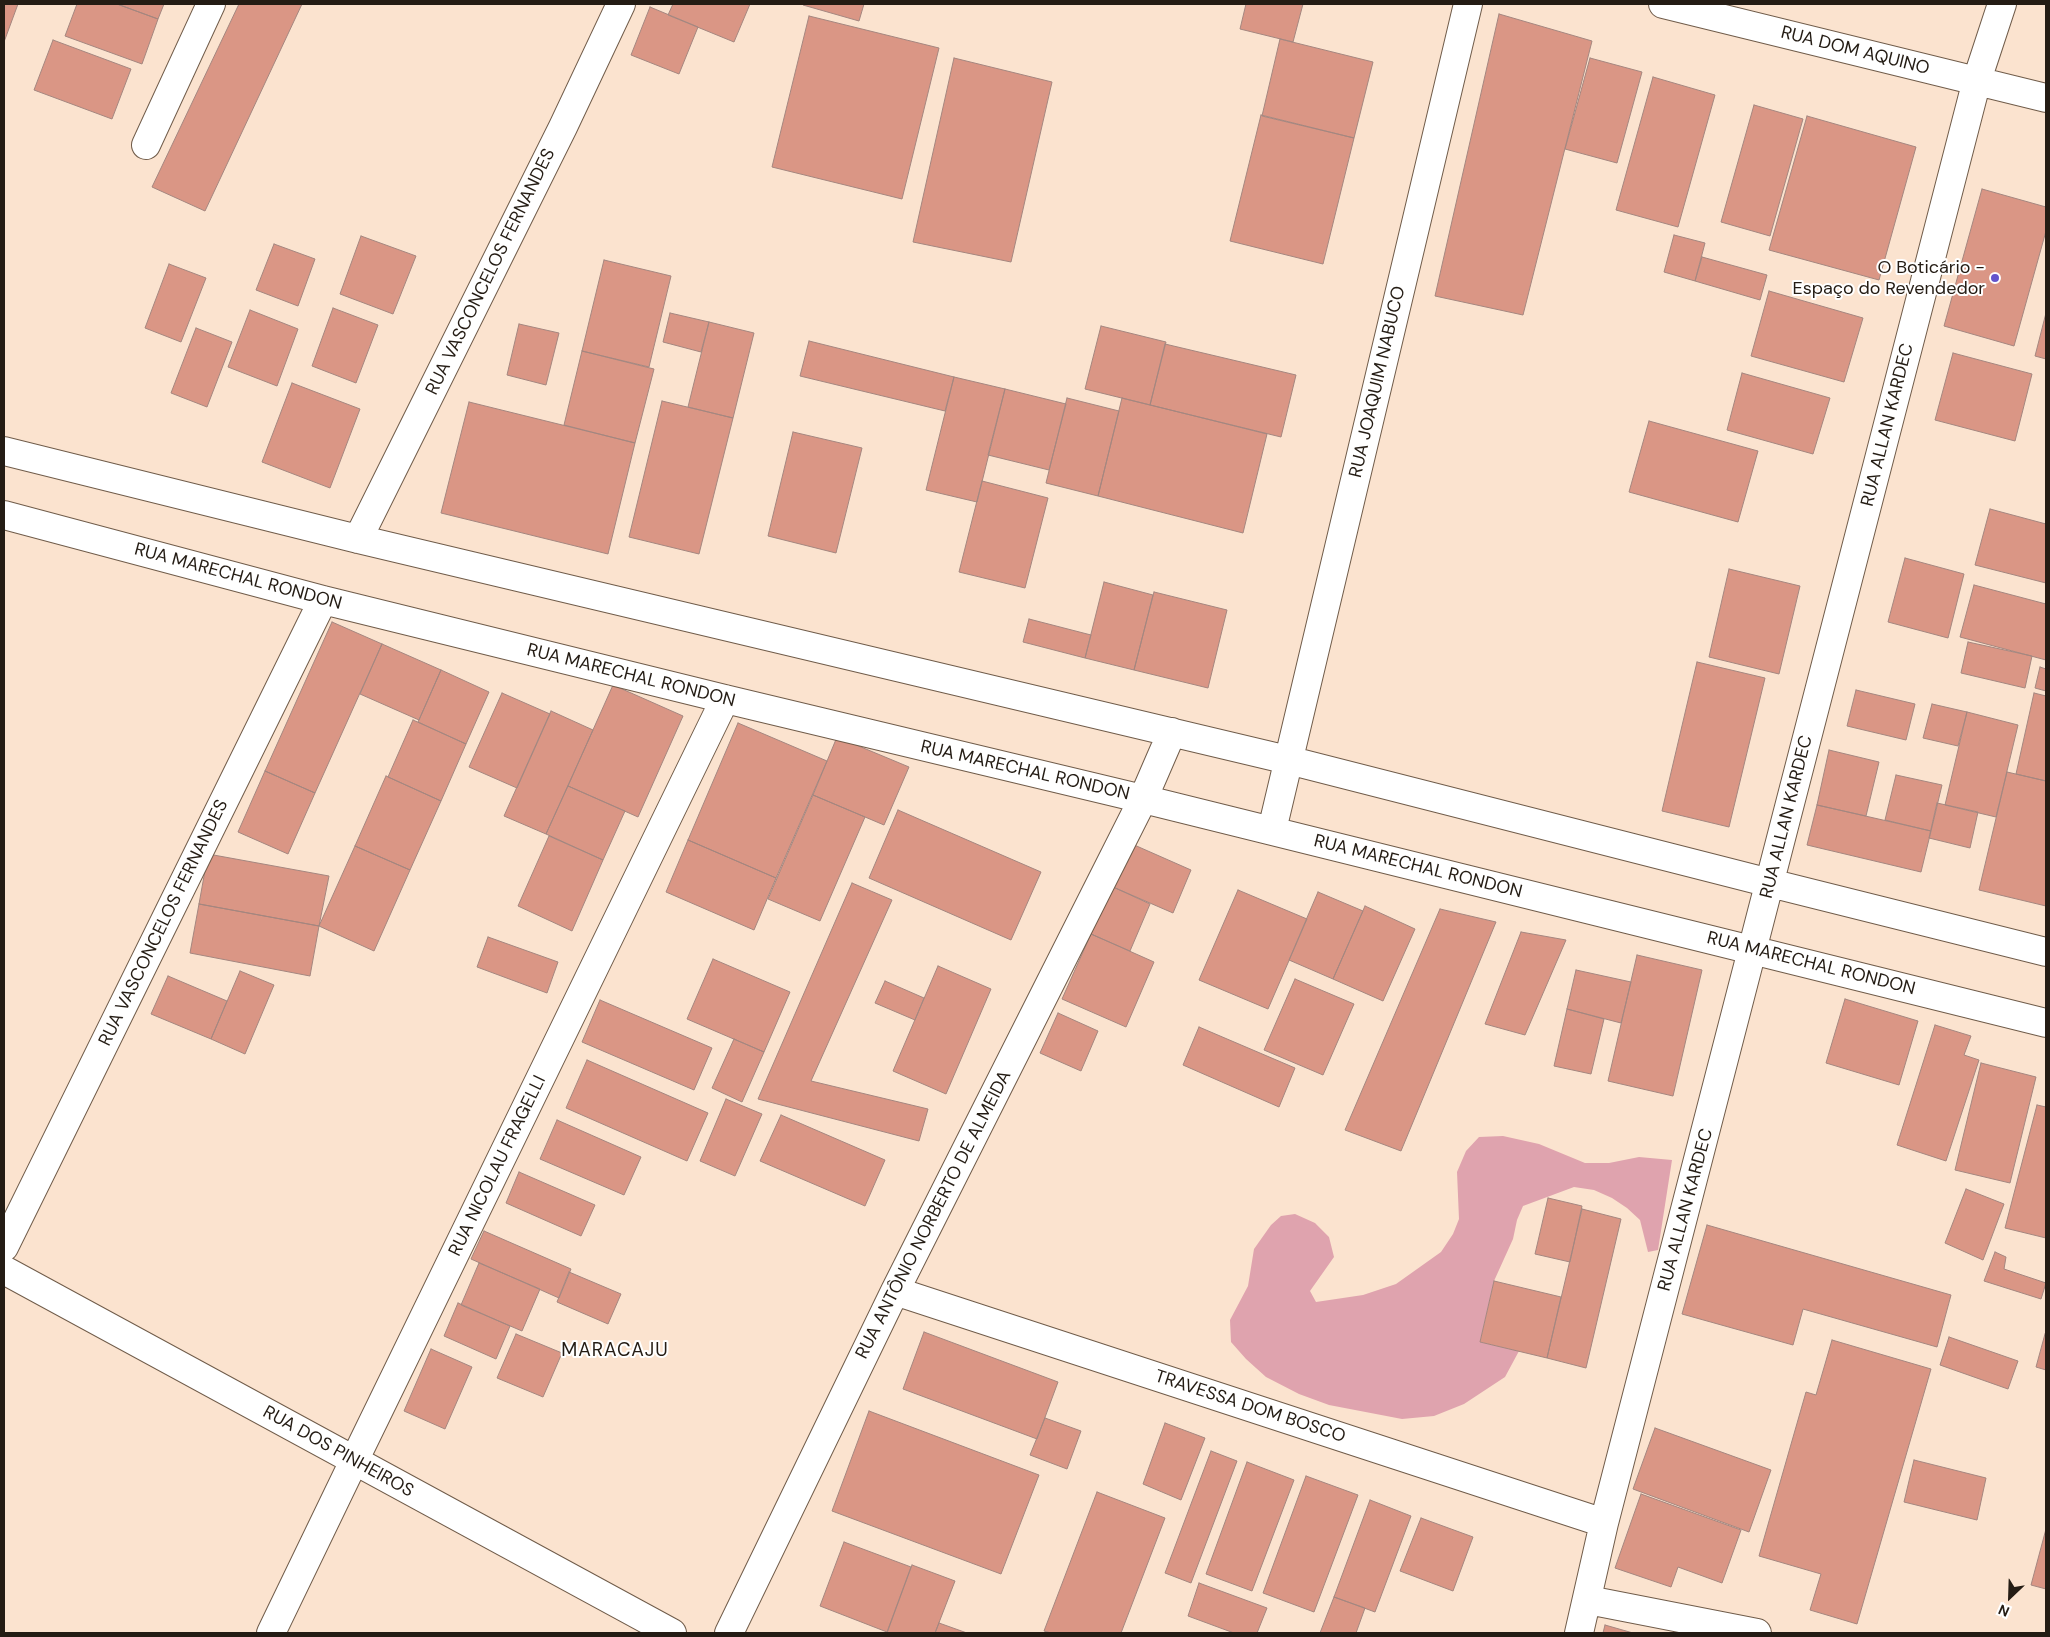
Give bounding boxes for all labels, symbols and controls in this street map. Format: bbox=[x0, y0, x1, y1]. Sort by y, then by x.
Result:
street label: RUA DOM AQUINO bbox=[1778, 22, 1932, 80]
street label: RUA VASCONCELOS FERNANDES bbox=[422, 145, 560, 399]
place label: O Boticário - Espaço do Revendedor bbox=[1792, 257, 1985, 300]
marker: O Boticário - Espaço do Revendedor bbox=[1989, 272, 2001, 284]
street label: RUA JOAQUIM NABUCO bbox=[1345, 284, 1411, 480]
street label: RUA ALLAN KARDEC bbox=[1857, 341, 1919, 509]
street label: RUA MARECHAL RONDON bbox=[132, 539, 344, 615]
street label: RUA MARECHAL RONDON bbox=[525, 640, 737, 712]
street label: RUA ALLAN KARDEC bbox=[1756, 733, 1818, 901]
street label: RUA MARECHAL RONDON bbox=[918, 736, 1132, 806]
street label: RUA VASCONCELOS FERNANDES bbox=[95, 796, 233, 1050]
street label: RUA MARECHAL RONDON bbox=[1312, 831, 1524, 903]
street label: RUA MARECHAL RONDON bbox=[1705, 928, 1917, 1000]
street label: RUA ANTÔNIO NORBERTO DE ALMEIDA bbox=[852, 1067, 1016, 1363]
street label: RUA NICOLAU FRAGELLI bbox=[445, 1072, 551, 1260]
street label: RUA ALLAN KARDEC bbox=[1654, 1126, 1718, 1294]
district label: MARACAJU bbox=[560, 1340, 670, 1362]
street label: TRAVESSA DOM BOSCO bbox=[1152, 1366, 1348, 1448]
street label: RUA DOS PINHEIROS bbox=[259, 1402, 417, 1502]
north arrow bbox=[1985, 1572, 2035, 1622]
text: N bbox=[1996, 1600, 2012, 1621]

